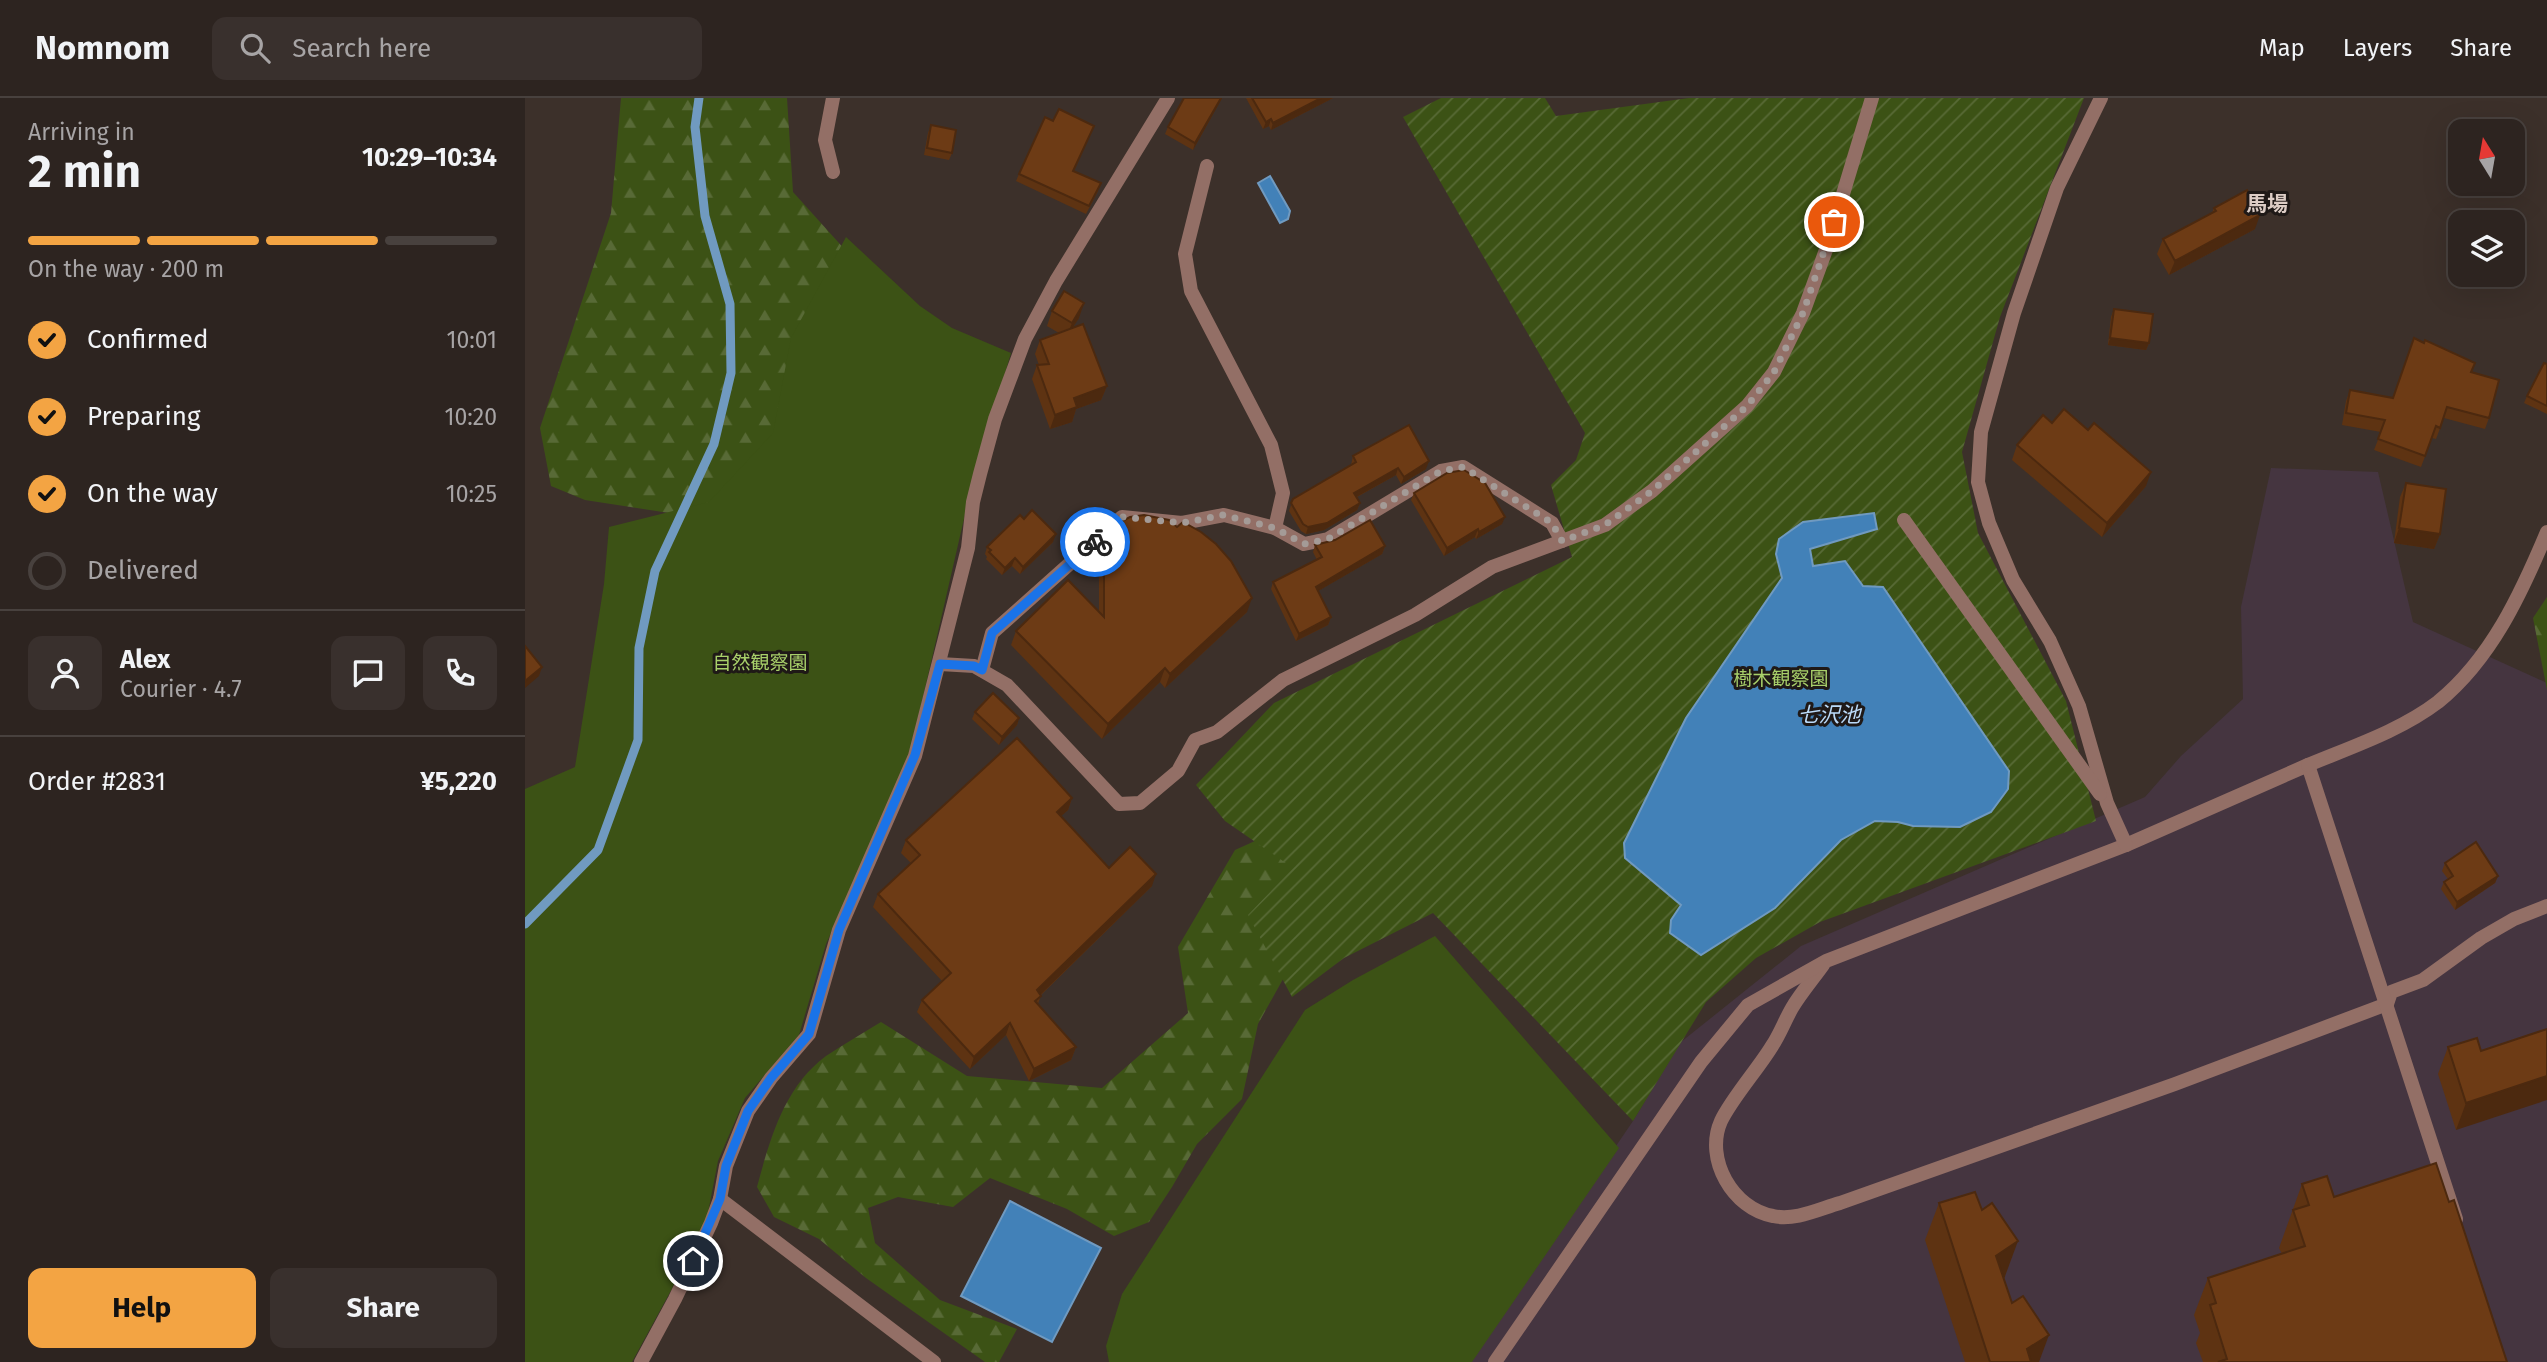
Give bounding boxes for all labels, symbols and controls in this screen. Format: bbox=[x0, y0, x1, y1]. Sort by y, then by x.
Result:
search box bbox=[212, 17, 702, 80]
text: Nomnom bbox=[35, 28, 170, 68]
icon: search bbox=[236, 29, 274, 67]
text: Search here bbox=[292, 33, 431, 64]
text: Map bbox=[2259, 34, 2305, 62]
text: Layers bbox=[2343, 34, 2412, 62]
text: Share bbox=[2450, 34, 2512, 62]
text: Arriving in bbox=[28, 118, 135, 146]
north arrow bbox=[2448, 119, 2525, 196]
map controls bbox=[2448, 119, 2525, 287]
text: 10:29–10:34 bbox=[362, 142, 497, 173]
text: 2 min bbox=[28, 144, 141, 199]
district label: 馬場 bbox=[2246, 191, 2288, 217]
pin bbox=[1804, 192, 1864, 252]
icon: bag bbox=[1815, 203, 1853, 241]
button: layers bbox=[2448, 210, 2525, 287]
text: On the way · 200 m bbox=[28, 255, 224, 283]
icon: check bbox=[28, 321, 66, 359]
text: Confirmed bbox=[87, 324, 208, 355]
text: 10:01 bbox=[446, 326, 497, 354]
icon: check bbox=[28, 398, 66, 436]
text: Preparing bbox=[87, 401, 200, 432]
text: 10:20 bbox=[444, 403, 497, 431]
icon: check bbox=[28, 475, 66, 513]
text: On the way bbox=[87, 478, 218, 509]
text: 10:25 bbox=[446, 480, 497, 508]
courier bbox=[1060, 507, 1130, 577]
icon: bike bbox=[1076, 523, 1114, 561]
text: Delivered bbox=[87, 555, 199, 586]
button: person bbox=[28, 636, 102, 710]
button: chat bbox=[331, 636, 405, 710]
button: phone bbox=[423, 636, 497, 710]
text: Alex bbox=[120, 644, 170, 675]
park label: 自然観察園 bbox=[712, 651, 808, 674]
park label: 樹木観察園 bbox=[1733, 667, 1829, 690]
text: Courier · 4.7 bbox=[120, 675, 242, 703]
water label: 七沢池 bbox=[1798, 702, 1862, 728]
text: Order #2831 bbox=[28, 766, 166, 797]
text: ¥5,220 bbox=[420, 766, 497, 797]
pin bbox=[663, 1231, 723, 1291]
icon: home bbox=[674, 1242, 712, 1280]
button: Help bbox=[28, 1268, 256, 1348]
button: Share bbox=[270, 1268, 497, 1348]

